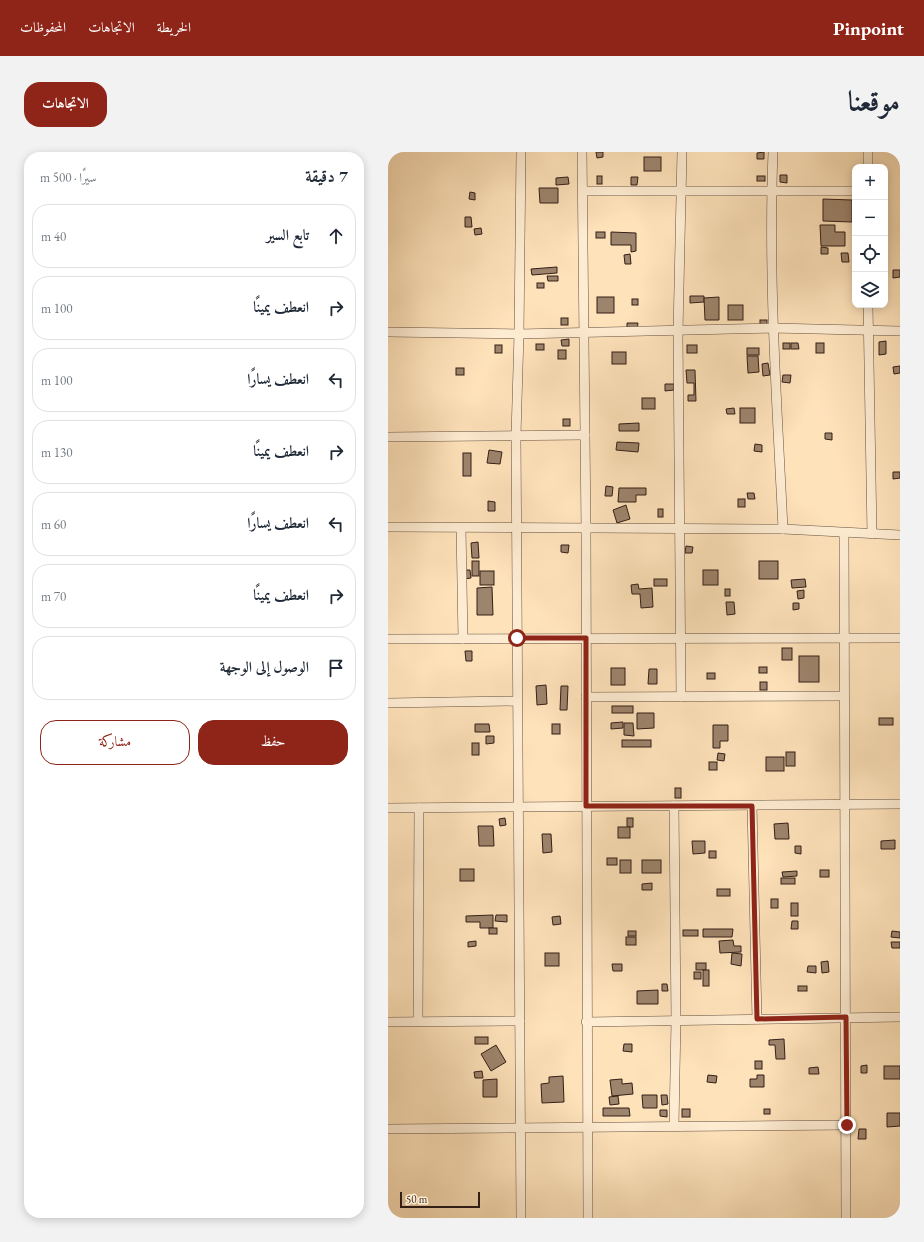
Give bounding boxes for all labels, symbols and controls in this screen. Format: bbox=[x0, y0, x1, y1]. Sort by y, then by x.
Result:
text: Pinpoint bbox=[833, 16, 904, 41]
text: المحفوظات bbox=[20, 18, 66, 36]
text: الاتجاهات bbox=[88, 18, 135, 36]
text: الخريطة bbox=[157, 18, 191, 36]
button: الاتجاهات bbox=[24, 82, 107, 127]
text: موقعنا bbox=[848, 83, 900, 119]
map controls bbox=[852, 164, 888, 308]
button: + bbox=[852, 164, 888, 200]
text: 7 دقيقة bbox=[305, 165, 348, 187]
text: سيرًا · 500 m bbox=[40, 169, 97, 186]
button: − bbox=[852, 200, 888, 236]
text: تابع السير bbox=[266, 225, 309, 244]
icon: ahead bbox=[325, 225, 347, 247]
text: 40 m bbox=[41, 228, 66, 245]
button: locate bbox=[852, 236, 888, 272]
button: layers bbox=[852, 272, 888, 308]
text: انعطف يمينًا bbox=[253, 297, 309, 316]
icon: right bbox=[325, 297, 347, 319]
text: 100 m bbox=[41, 300, 72, 317]
text: انعطف يسارًا bbox=[247, 369, 309, 388]
icon: left bbox=[325, 369, 347, 391]
text: 100 m bbox=[41, 372, 72, 389]
text: انعطف يمينًا bbox=[253, 441, 309, 460]
icon: right bbox=[325, 441, 347, 463]
text: 130 m bbox=[41, 444, 72, 461]
text: انعطف يسارًا bbox=[247, 513, 309, 532]
icon: left bbox=[325, 513, 347, 535]
text: 60 m bbox=[41, 516, 66, 533]
text: انعطف يمينًا bbox=[253, 585, 309, 604]
icon: right bbox=[325, 585, 347, 607]
text: 70 m bbox=[41, 588, 66, 605]
route start bbox=[508, 629, 526, 647]
text: الوصول إلى الوجهة bbox=[220, 657, 309, 676]
icon: arrive bbox=[325, 657, 347, 679]
button: مشاركة bbox=[40, 720, 190, 765]
button: حفظ bbox=[198, 720, 348, 765]
route end bbox=[838, 1116, 856, 1134]
scale bar bbox=[400, 1190, 480, 1209]
text: 50 m bbox=[406, 1192, 427, 1206]

